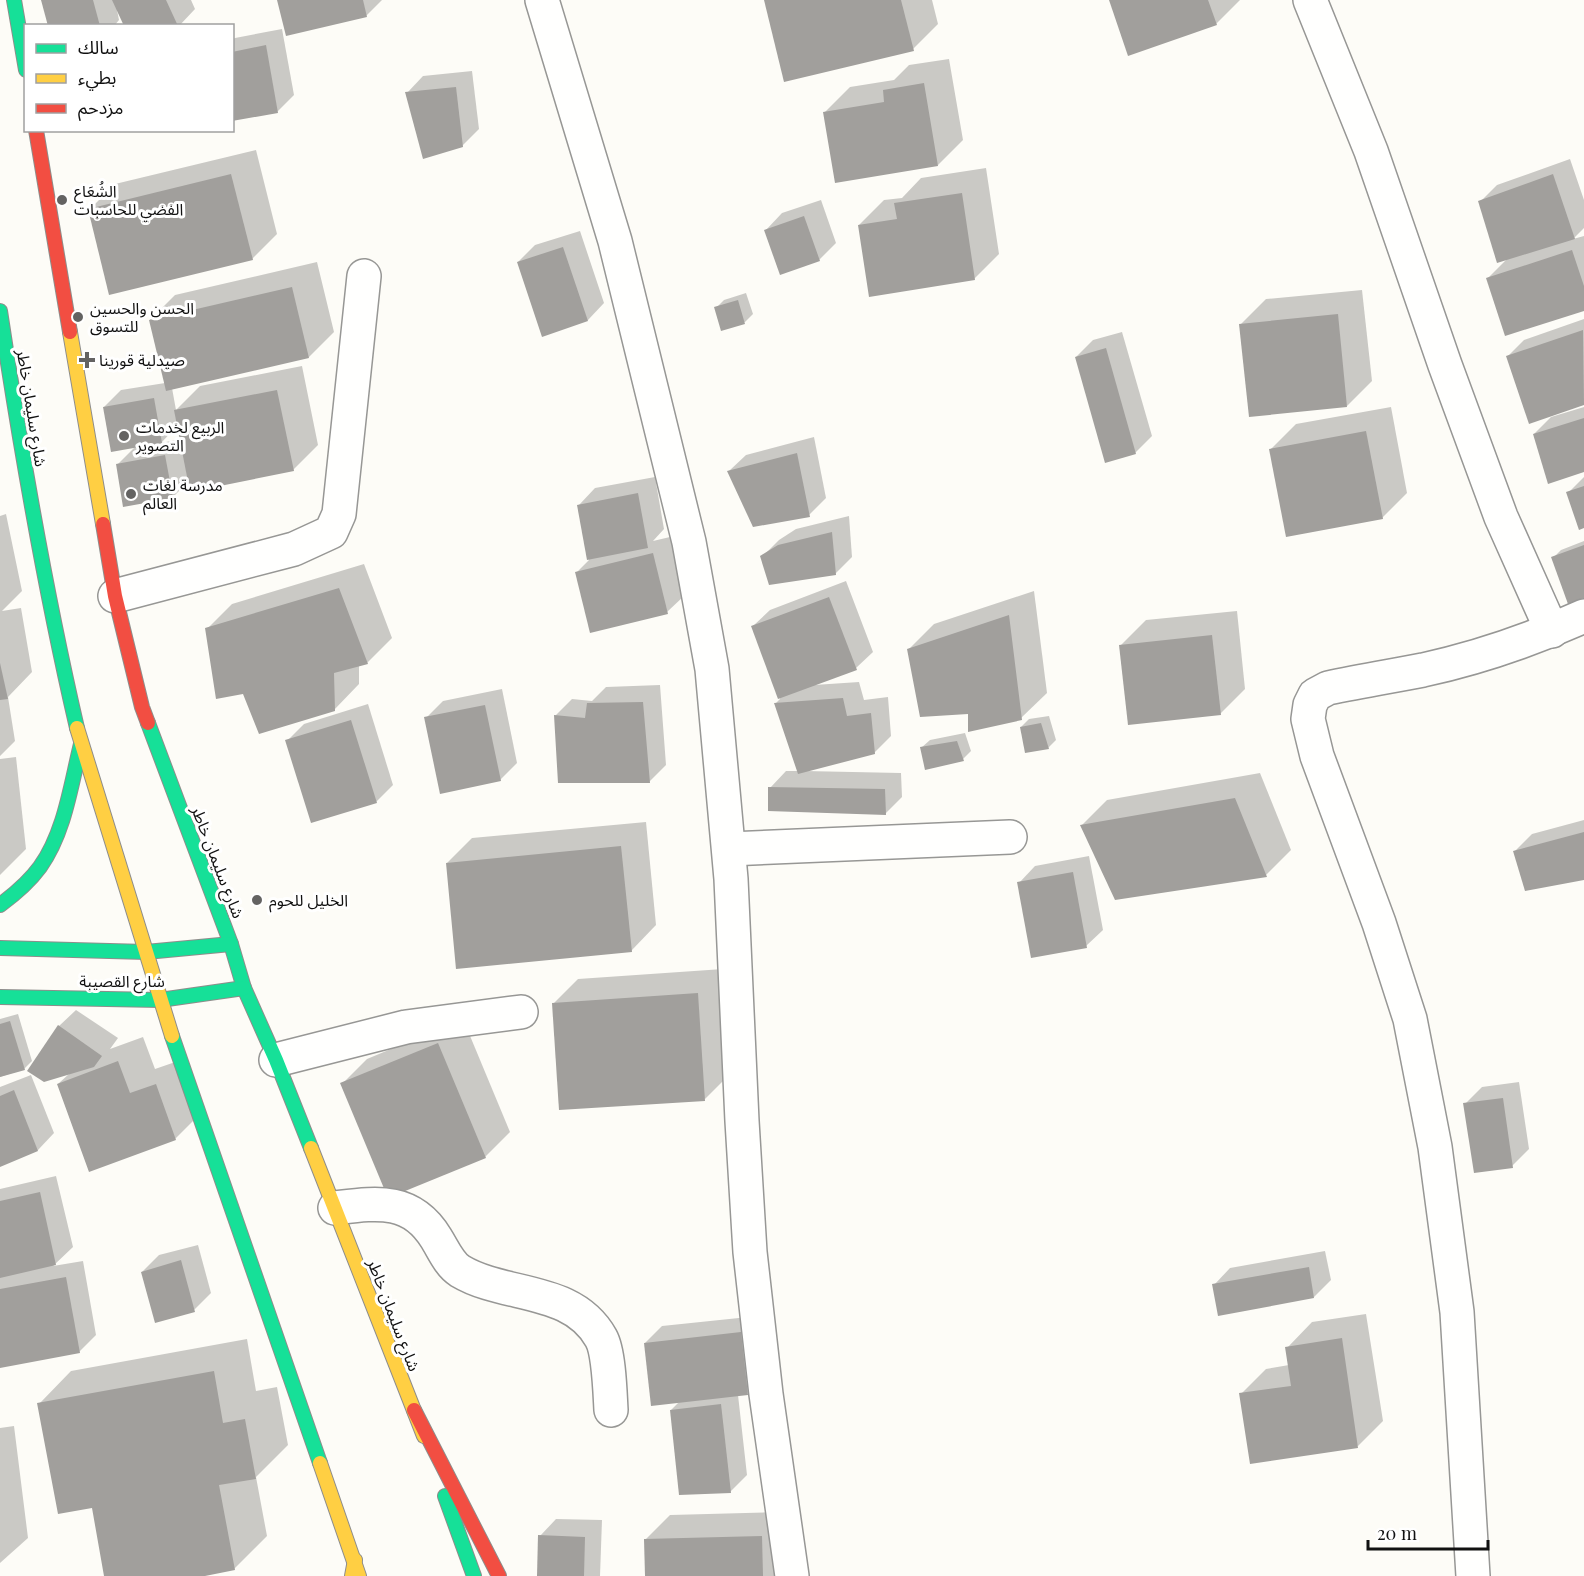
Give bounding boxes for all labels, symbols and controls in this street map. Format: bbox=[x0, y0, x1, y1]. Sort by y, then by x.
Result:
legend bbox=[24, 24, 234, 132]
text: سالك bbox=[78, 35, 119, 59]
text: بطيء bbox=[78, 65, 116, 91]
text: مزدحم bbox=[78, 95, 123, 121]
place label: الشُعَاع الفضي للحاسبات bbox=[74, 180, 183, 222]
marker: الشُعَاع الفضي للحاسبات bbox=[55, 193, 69, 207]
place label: الحسن والحسين للتسوق bbox=[90, 297, 194, 336]
marker: الحسن والحسين للتسوق bbox=[71, 310, 85, 324]
street label: شارع سليمان خاطر bbox=[10, 347, 52, 469]
place label: صيدلية قورينا bbox=[99, 349, 185, 370]
marker: صيدلية قورينا bbox=[80, 353, 94, 367]
place label: الربيع لخدمات التصوير bbox=[135, 416, 224, 455]
marker: الربيع لخدمات التصوير bbox=[117, 429, 131, 443]
place label: مدرسة لغات العالم bbox=[143, 474, 223, 516]
marker: مدرسة لغات العالم bbox=[124, 487, 138, 501]
street label: شارع سليمان خاطر bbox=[184, 802, 250, 922]
place label: الخليل للحوم bbox=[269, 889, 348, 913]
marker: الخليل للحوم bbox=[250, 893, 264, 907]
street label: شارع القصيبة bbox=[79, 970, 165, 994]
street label: شارع سليمان خاطر bbox=[360, 1255, 426, 1375]
scale bar bbox=[1368, 1513, 1488, 1551]
text: 20 m bbox=[1377, 1521, 1417, 1545]

